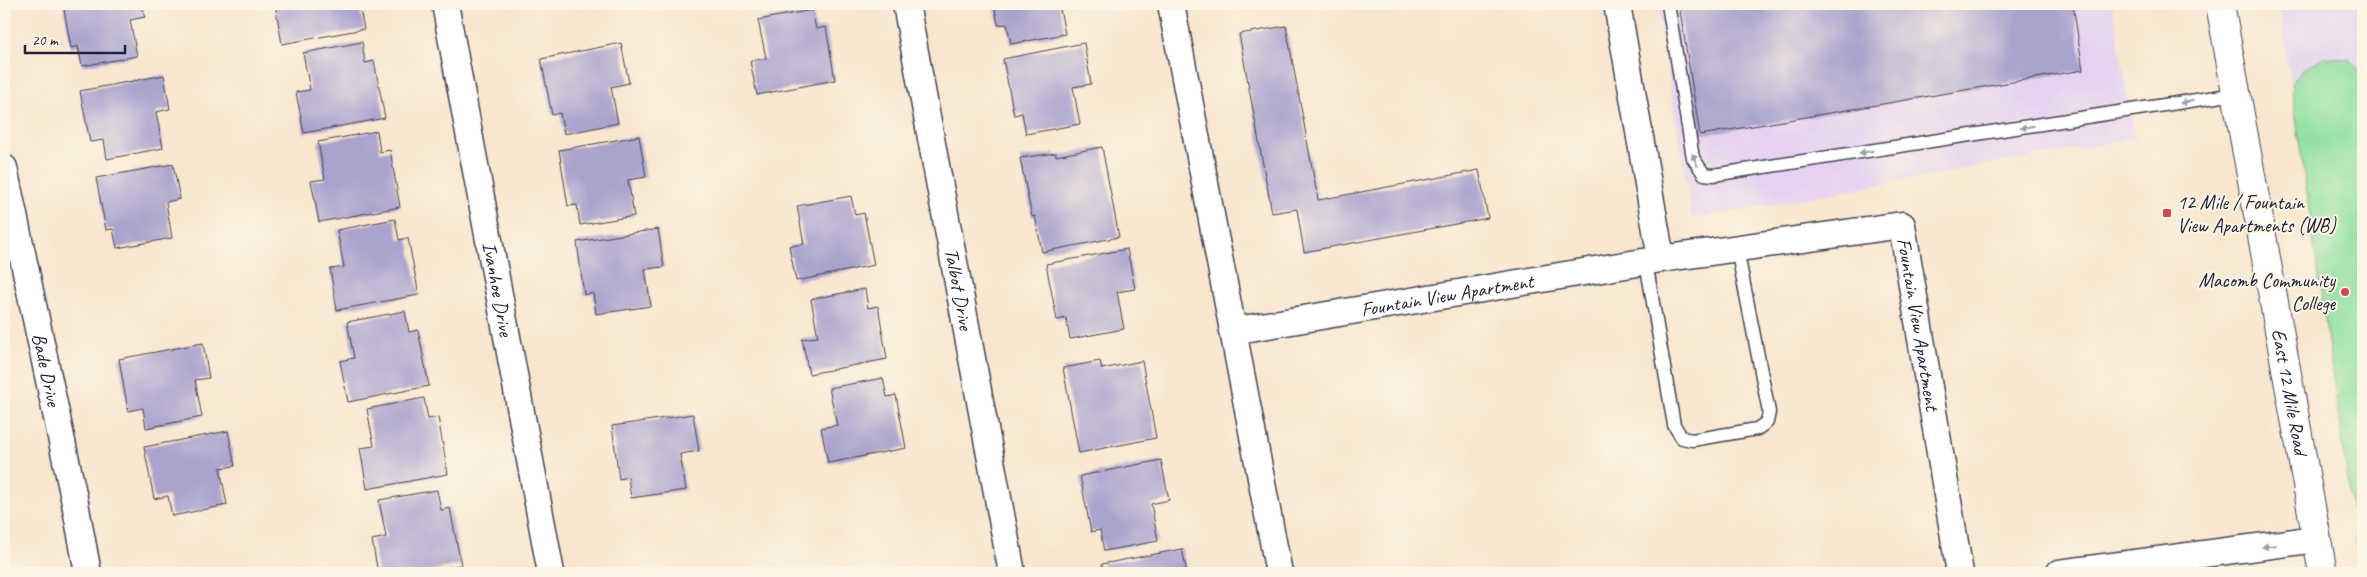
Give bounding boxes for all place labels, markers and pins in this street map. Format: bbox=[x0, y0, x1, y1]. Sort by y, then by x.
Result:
place label: 12 Mile / Fountain View Apartments (WB) bbox=[2177, 190, 2337, 238]
marker: 12 Mile / Fountain View Apartments (WB) bbox=[2161, 207, 2173, 219]
place label: Macomb Community College bbox=[2198, 268, 2336, 316]
marker: Macomb Community College bbox=[2339, 286, 2351, 298]

